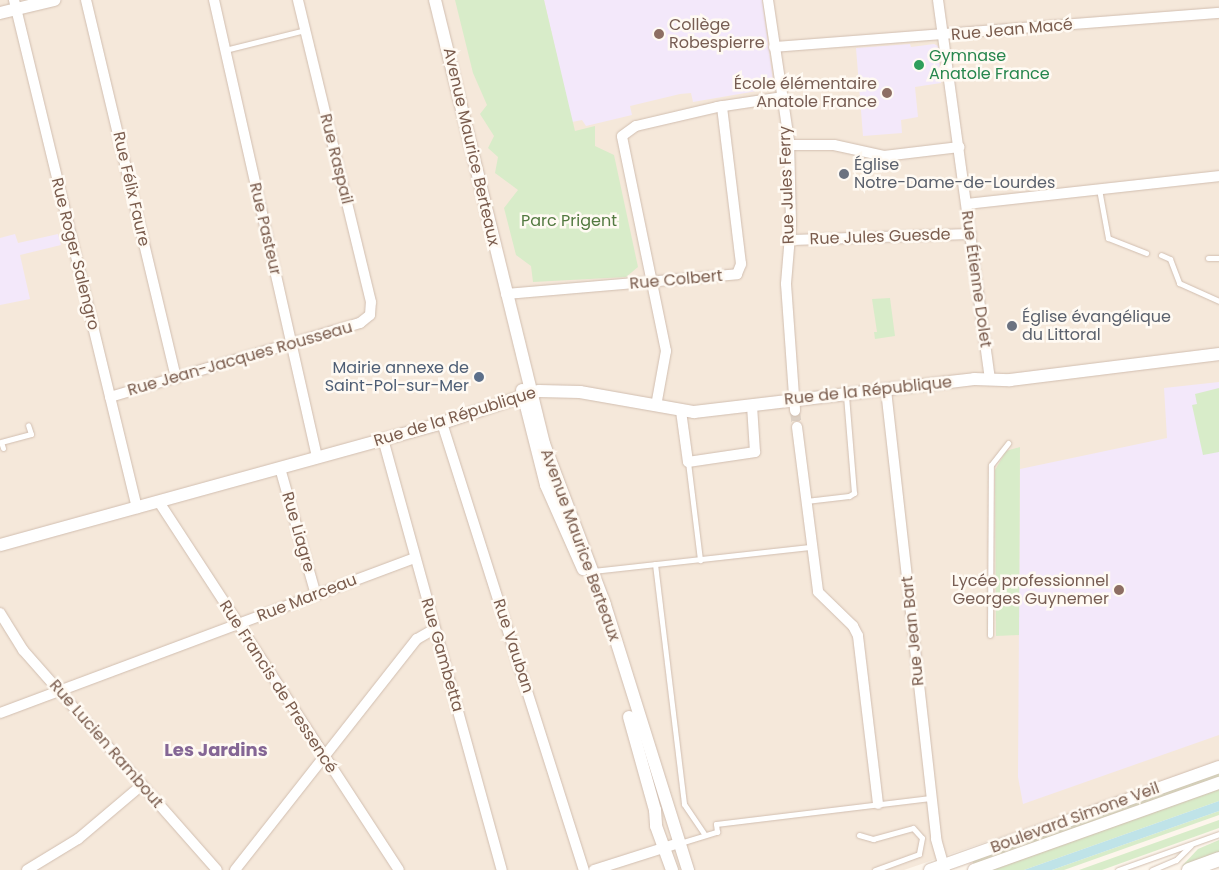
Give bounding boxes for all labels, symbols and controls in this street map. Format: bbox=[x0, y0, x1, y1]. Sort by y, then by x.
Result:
place label: Collège Robespierre bbox=[669, 15, 765, 53]
street label: Rue Jean Macé bbox=[950, 15, 1074, 45]
marker: Collège Robespierre bbox=[653, 28, 665, 40]
street label: Avenue Maurice Berteaux bbox=[439, 46, 503, 248]
place label: Gymnase Anatole France bbox=[929, 46, 1050, 84]
marker: Gymnase Anatole France bbox=[913, 59, 925, 71]
place label: École élémentaire Anatole France bbox=[734, 74, 877, 112]
marker: École élémentaire Anatole France bbox=[881, 87, 893, 99]
street label: Rue Raspail bbox=[315, 112, 357, 206]
street label: Rue Jules Ferry bbox=[775, 126, 799, 244]
street label: Rue Félix Faure bbox=[108, 130, 154, 248]
place label: Église Notre-Dame-de-Lourdes bbox=[854, 155, 1055, 193]
marker: Église Notre-Dame-de-Lourdes bbox=[838, 168, 850, 180]
street label: Rue Roger Salengro bbox=[47, 176, 103, 332]
street label: Rue Pasteur bbox=[245, 181, 285, 277]
street label: Rue Étienne Dolet bbox=[957, 209, 995, 349]
park label: Parc Prigent bbox=[521, 211, 617, 231]
street label: Rue Jules Guesde bbox=[809, 225, 951, 249]
street label: Rue Colbert bbox=[629, 266, 723, 294]
place label: Église évangélique du Littoral bbox=[1022, 307, 1171, 345]
street label: Rue Jean-Jacques Rousseau bbox=[125, 318, 355, 400]
marker: Église évangélique du Littoral bbox=[1006, 320, 1018, 332]
place label: Mairie annexe de Saint-Pol-sur-Mer bbox=[325, 358, 469, 396]
marker: Mairie annexe de Saint-Pol-sur-Mer bbox=[473, 371, 485, 383]
street label: Rue de la République bbox=[783, 373, 953, 409]
street label: Rue de la République bbox=[372, 383, 538, 451]
street label: Avenue Maurice Berteaux bbox=[536, 446, 624, 644]
street label: Rue Liagre bbox=[277, 490, 319, 574]
street label: Rue Marceau bbox=[254, 570, 360, 626]
place label: Lycée professionnel Georges Guynemer bbox=[952, 571, 1109, 609]
street label: Rue Jean Bart bbox=[898, 575, 928, 687]
marker: Lycée professionnel Georges Guynemer bbox=[1113, 584, 1125, 596]
street label: Rue Gambetta bbox=[417, 596, 467, 714]
street label: Rue Vauban bbox=[489, 596, 537, 696]
street label: Rue Francis de Pressencé bbox=[215, 597, 341, 777]
street label: Rue Lucien Rambout bbox=[45, 676, 167, 812]
district label: Les Jardins bbox=[164, 739, 268, 761]
street label: Boulevard Simone Veil bbox=[988, 779, 1162, 857]

